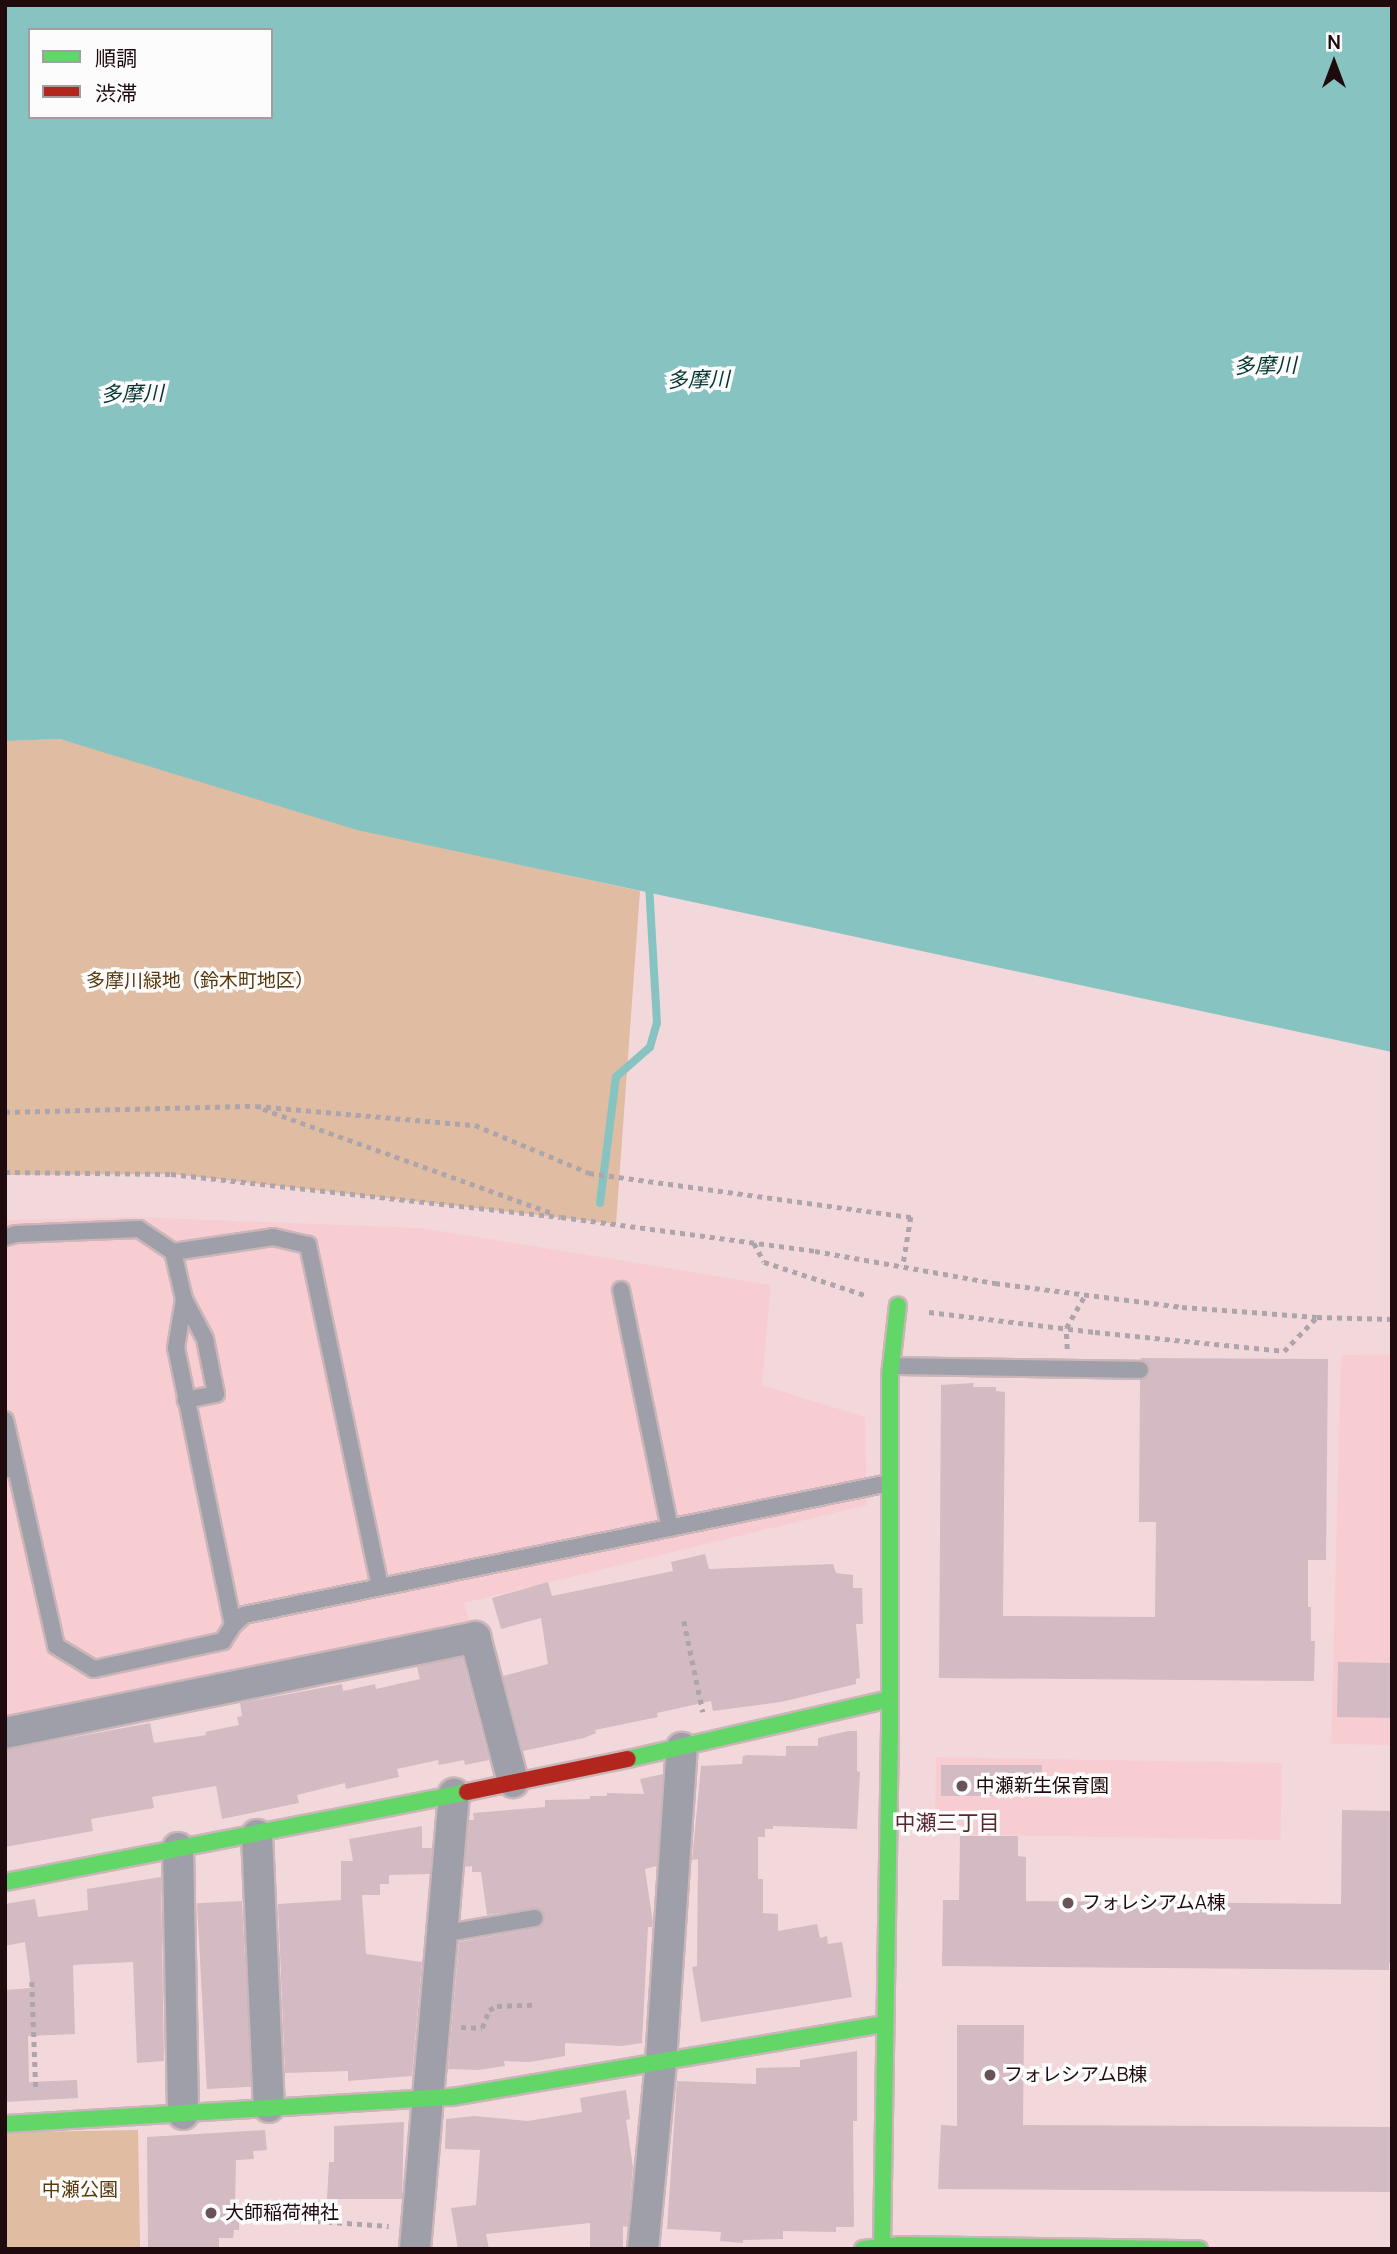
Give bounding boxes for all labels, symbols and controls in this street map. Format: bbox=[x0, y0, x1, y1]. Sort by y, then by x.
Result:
legend bbox=[28, 28, 273, 119]
north arrow bbox=[1299, 28, 1369, 98]
text: N bbox=[1327, 29, 1341, 55]
text: 順調 bbox=[95, 44, 137, 72]
text: 渋滞 bbox=[95, 79, 137, 107]
water label: 多摩川 bbox=[1233, 352, 1297, 378]
water label: 多摩川 bbox=[666, 366, 730, 392]
water label: 多摩川 bbox=[100, 380, 164, 406]
park label: 多摩川緑地（鈴木町地区） bbox=[86, 970, 314, 992]
place label: 中瀬新生保育園 bbox=[976, 1775, 1109, 1797]
marker: 中瀬新生保育園 bbox=[954, 1778, 970, 1794]
district label: 中瀬三丁目 bbox=[895, 1809, 999, 1835]
place label: フォレシアムA棟 bbox=[1082, 1892, 1227, 1914]
marker: フォレシアムA棟 bbox=[1060, 1895, 1076, 1911]
place label: フォレシアムB棟 bbox=[1004, 2064, 1149, 2086]
marker: フォレシアムB棟 bbox=[982, 2067, 998, 2083]
park label: 中瀬公園 bbox=[42, 2179, 118, 2201]
place label: 大師稲荷神社 bbox=[225, 2202, 339, 2224]
marker: 大師稲荷神社 bbox=[203, 2205, 219, 2221]

